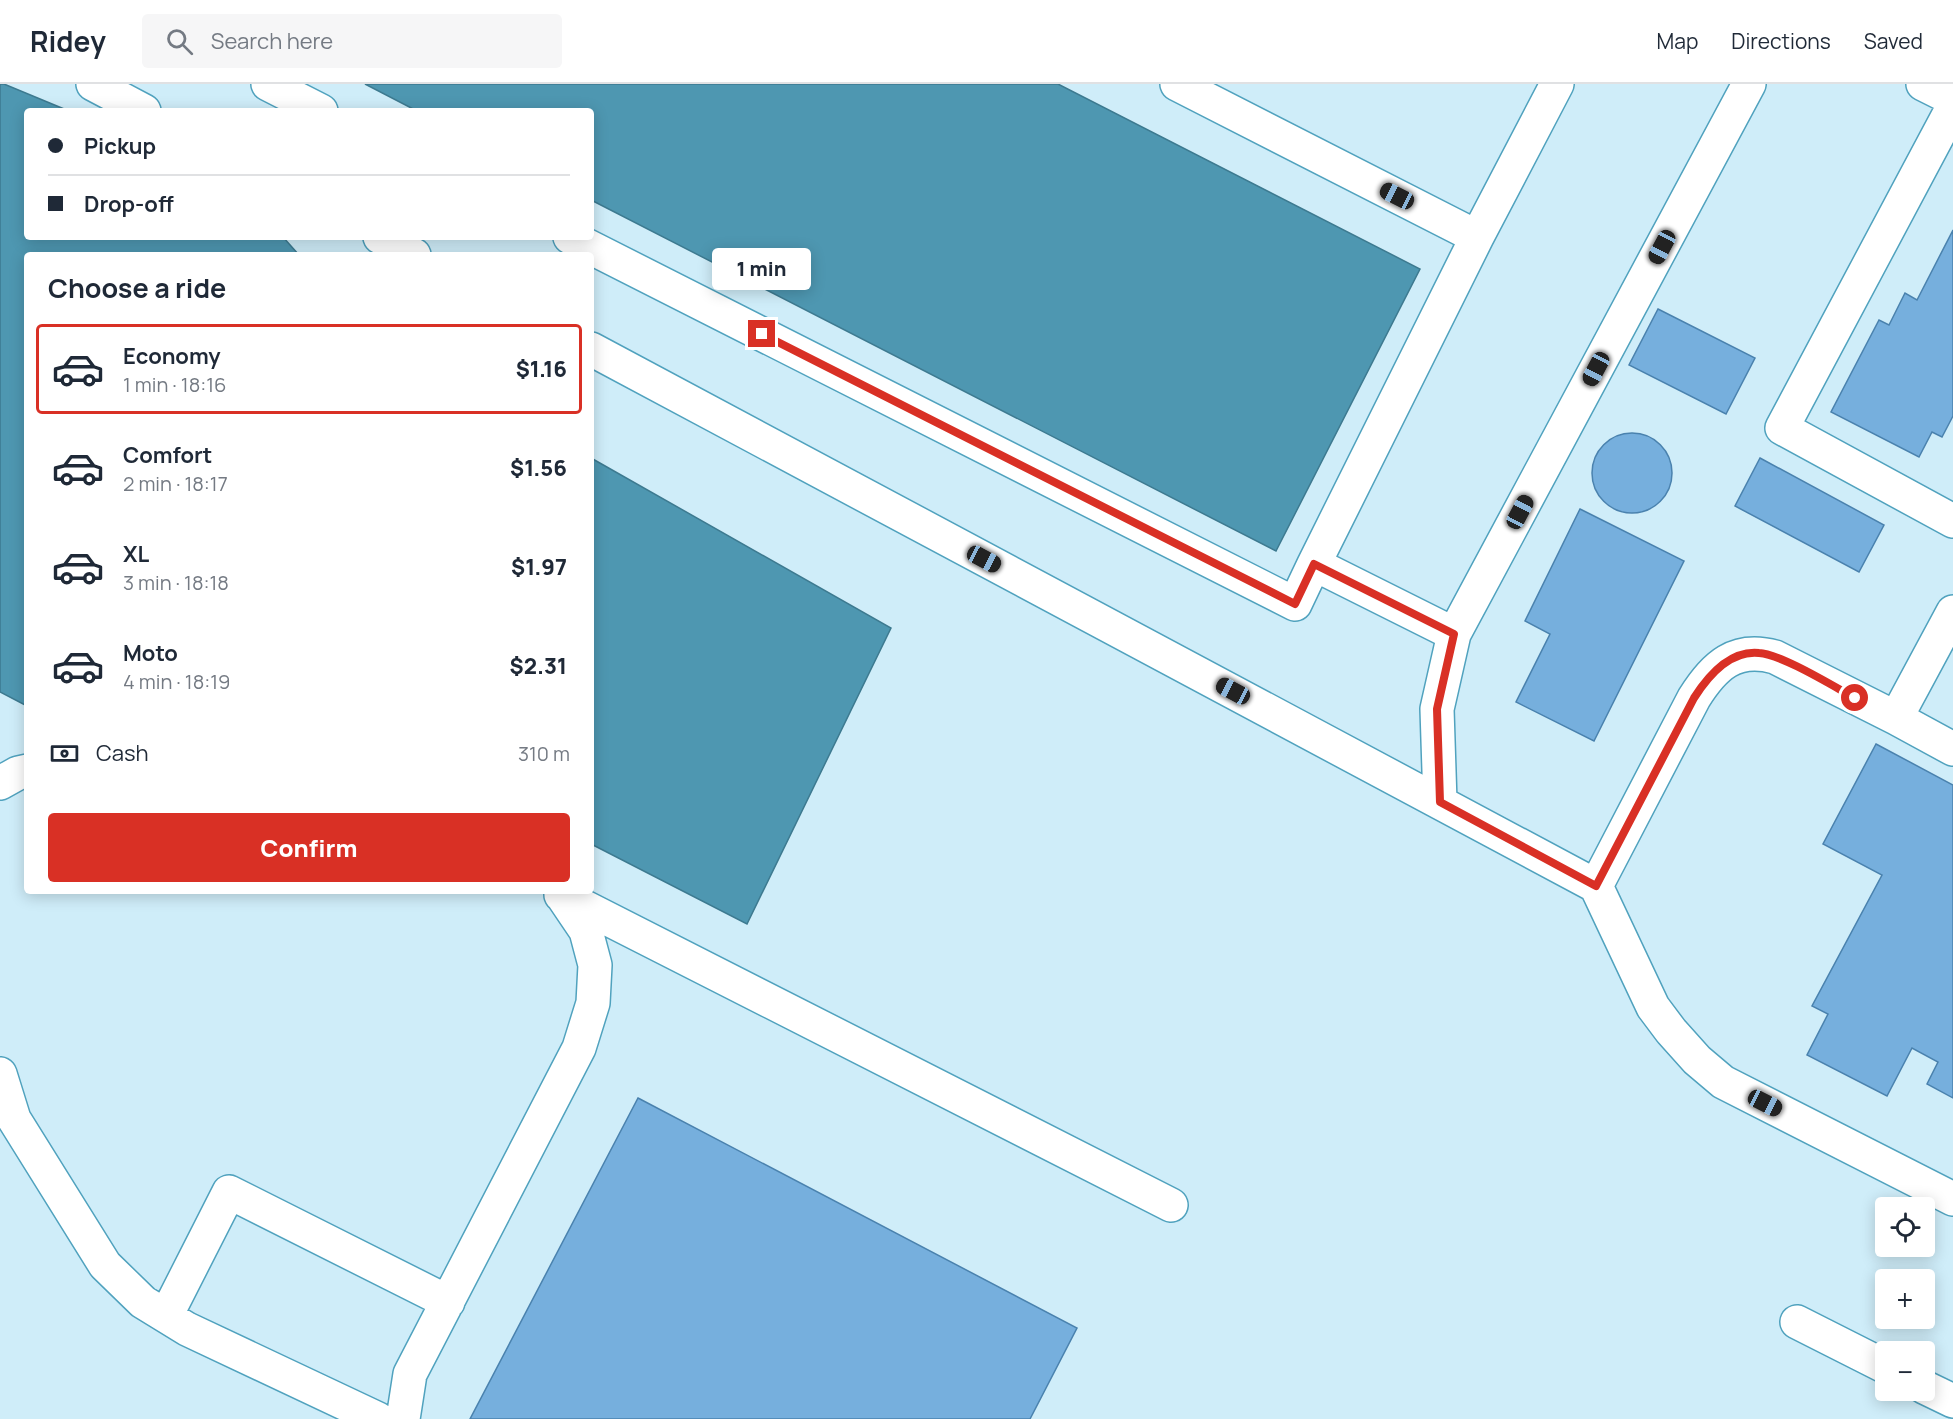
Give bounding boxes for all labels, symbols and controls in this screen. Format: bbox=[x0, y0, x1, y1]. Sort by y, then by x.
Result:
search box bbox=[142, 14, 562, 68]
text: Ridey bbox=[30, 22, 106, 60]
icon: search bbox=[163, 25, 196, 58]
text: Search here bbox=[211, 26, 333, 56]
text: Map bbox=[1657, 27, 1698, 55]
text: Directions bbox=[1731, 27, 1831, 55]
text: Saved bbox=[1864, 27, 1923, 55]
text: Pickup bbox=[84, 131, 156, 161]
car bbox=[1377, 180, 1417, 212]
text: Drop-off bbox=[84, 189, 174, 219]
car bbox=[1646, 227, 1678, 267]
callout: 1 min bbox=[712, 247, 812, 289]
text: 1 min bbox=[736, 255, 787, 282]
text: Choose a ride bbox=[48, 269, 226, 306]
route end bbox=[748, 320, 775, 347]
text: Economy bbox=[123, 341, 221, 371]
icon: car bbox=[51, 342, 105, 396]
car bbox=[1580, 349, 1612, 389]
text: $1.16 bbox=[516, 354, 567, 384]
text: 1 min · 18:16 bbox=[123, 371, 226, 398]
text: Comfort bbox=[123, 440, 212, 470]
icon: car bbox=[51, 441, 105, 495]
text: $1.56 bbox=[510, 453, 567, 483]
text: 2 min · 18:17 bbox=[123, 470, 228, 497]
car bbox=[1504, 492, 1536, 532]
text: XL bbox=[123, 539, 149, 569]
icon: car bbox=[51, 540, 105, 594]
car bbox=[964, 543, 1004, 575]
text: $1.97 bbox=[511, 552, 567, 582]
text: 3 min · 18:18 bbox=[123, 569, 229, 596]
text: Moto bbox=[123, 638, 178, 668]
icon: car bbox=[51, 639, 105, 693]
text: $2.31 bbox=[510, 651, 567, 681]
text: 4 min · 18:19 bbox=[123, 668, 230, 695]
car bbox=[1213, 675, 1253, 707]
route start bbox=[1841, 684, 1868, 711]
icon: cash bbox=[48, 737, 81, 770]
text: Cash bbox=[96, 738, 149, 768]
text: 310 m bbox=[518, 740, 570, 767]
button: Confirm bbox=[48, 813, 570, 882]
car bbox=[1745, 1087, 1785, 1119]
map controls bbox=[1875, 1197, 1935, 1401]
button: locate bbox=[1875, 1197, 1935, 1257]
button: + bbox=[1875, 1269, 1935, 1329]
button: − bbox=[1875, 1341, 1935, 1401]

